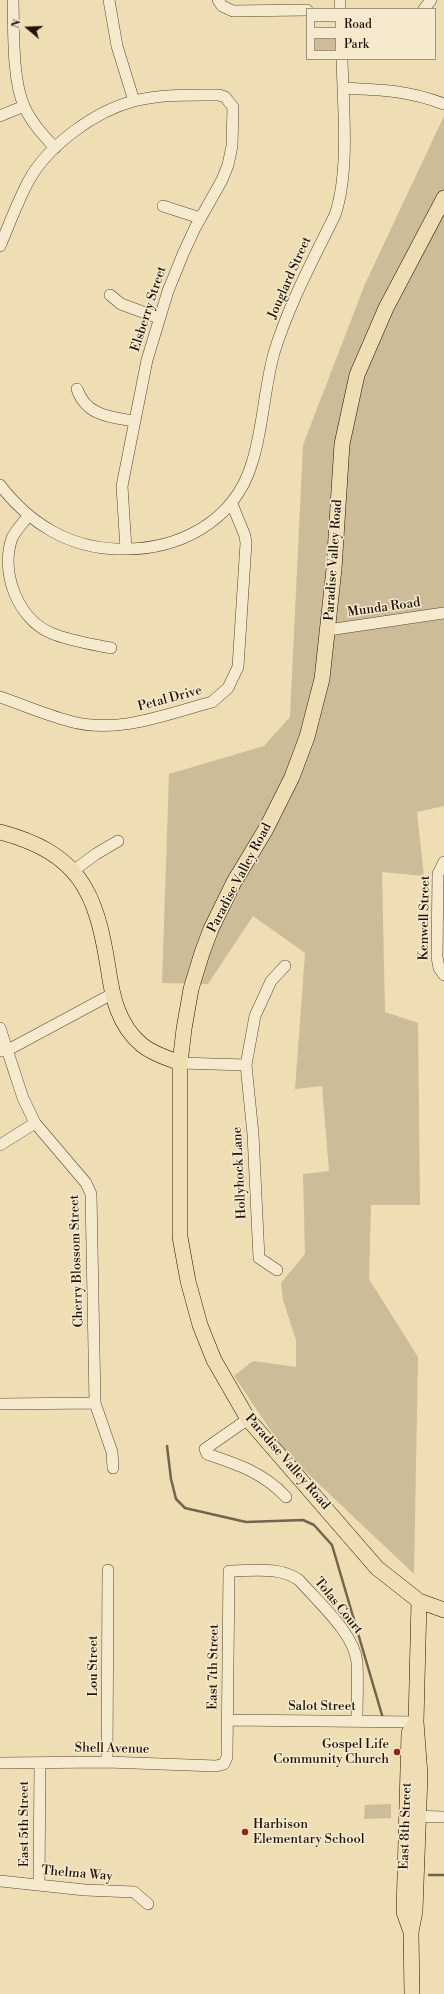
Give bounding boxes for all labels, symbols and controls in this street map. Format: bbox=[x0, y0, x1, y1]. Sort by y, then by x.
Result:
north arrow bbox=[8, 8, 48, 48]
legend bbox=[306, 8, 436, 60]
text: Road bbox=[344, 17, 372, 32]
text: N bbox=[9, 18, 25, 30]
text: Park bbox=[344, 37, 369, 52]
street label: Jouglard Street bbox=[265, 234, 315, 322]
street label: Elsberry Street bbox=[128, 264, 170, 354]
street label: Paradise Valley Road bbox=[322, 499, 346, 621]
street label: Munda Road bbox=[347, 595, 421, 621]
street label: Petal Drive bbox=[136, 683, 204, 715]
street label: Paradise Valley Road bbox=[205, 821, 275, 935]
street label: Kenwell Street bbox=[416, 875, 434, 961]
street label: Hollyhock Lane bbox=[230, 1126, 250, 1220]
street label: Cherry Blossom Street bbox=[67, 1194, 87, 1328]
street label: Paradise Valley Road bbox=[241, 1411, 333, 1513]
street label: Tolas Court bbox=[310, 1575, 366, 1637]
street label: East 7th Street bbox=[205, 1624, 223, 1710]
street label: Lou Street bbox=[86, 1635, 102, 1697]
street label: Salot Street bbox=[288, 1699, 356, 1715]
place label: Gospel Life Community Church bbox=[273, 1737, 389, 1768]
street label: Shell Avenue bbox=[74, 1741, 150, 1757]
marker: Gospel Life Community Church bbox=[392, 1747, 402, 1757]
street label: East 5th Street bbox=[17, 1781, 33, 1867]
street label: East 8th Street bbox=[397, 1782, 415, 1870]
place label: Harbison Elementary School bbox=[253, 1817, 365, 1848]
marker: Harbison Elementary School bbox=[240, 1827, 250, 1837]
street label: Thelma Way bbox=[41, 1863, 113, 1885]

